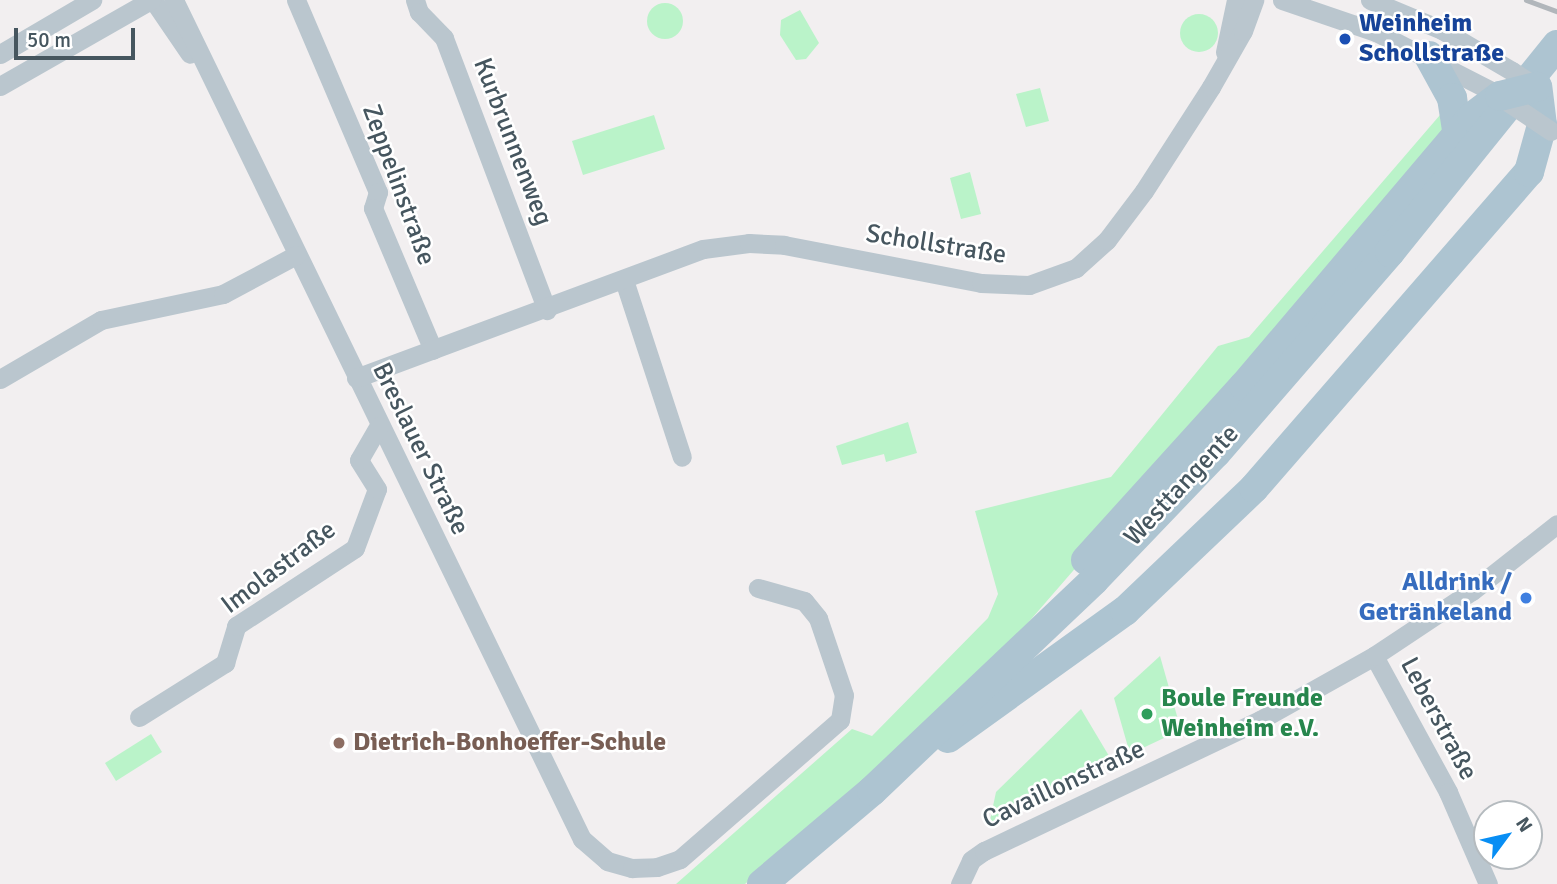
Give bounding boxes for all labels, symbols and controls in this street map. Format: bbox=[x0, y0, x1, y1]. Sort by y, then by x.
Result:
place label: Weinheim Schollstraße bbox=[1359, 8, 1504, 70]
scale bar bbox=[18, 14, 138, 58]
text: 50 m bbox=[27, 27, 71, 53]
marker: Weinheim Schollstraße bbox=[1337, 31, 1353, 47]
street label: Kurbrunnenweg bbox=[466, 54, 558, 230]
street label: Zeppelinstraße bbox=[355, 100, 441, 270]
street label: Schollstraße bbox=[864, 219, 1008, 271]
street label: Breslauer Straße bbox=[365, 358, 475, 540]
street label: Westtangente bbox=[1118, 419, 1246, 553]
street label: Imolastraße bbox=[216, 515, 342, 621]
place label: Alldrink / Getränkeland bbox=[1359, 567, 1512, 628]
marker: Alldrink / Getränkeland bbox=[1518, 590, 1534, 606]
street label: Leberstraße bbox=[1393, 652, 1483, 786]
place label: Boule Freunde Weinheim e.V. bbox=[1161, 683, 1323, 744]
marker: Boule Freunde Weinheim e.V. bbox=[1139, 706, 1155, 722]
place label: Dietrich-Bonhoeffer-Schule bbox=[353, 727, 666, 759]
street label: Cavaillonstraße bbox=[978, 734, 1150, 836]
marker: Dietrich-Bonhoeffer-Schule bbox=[331, 735, 347, 751]
north arrow bbox=[1473, 800, 1543, 870]
text: N bbox=[1510, 813, 1538, 837]

